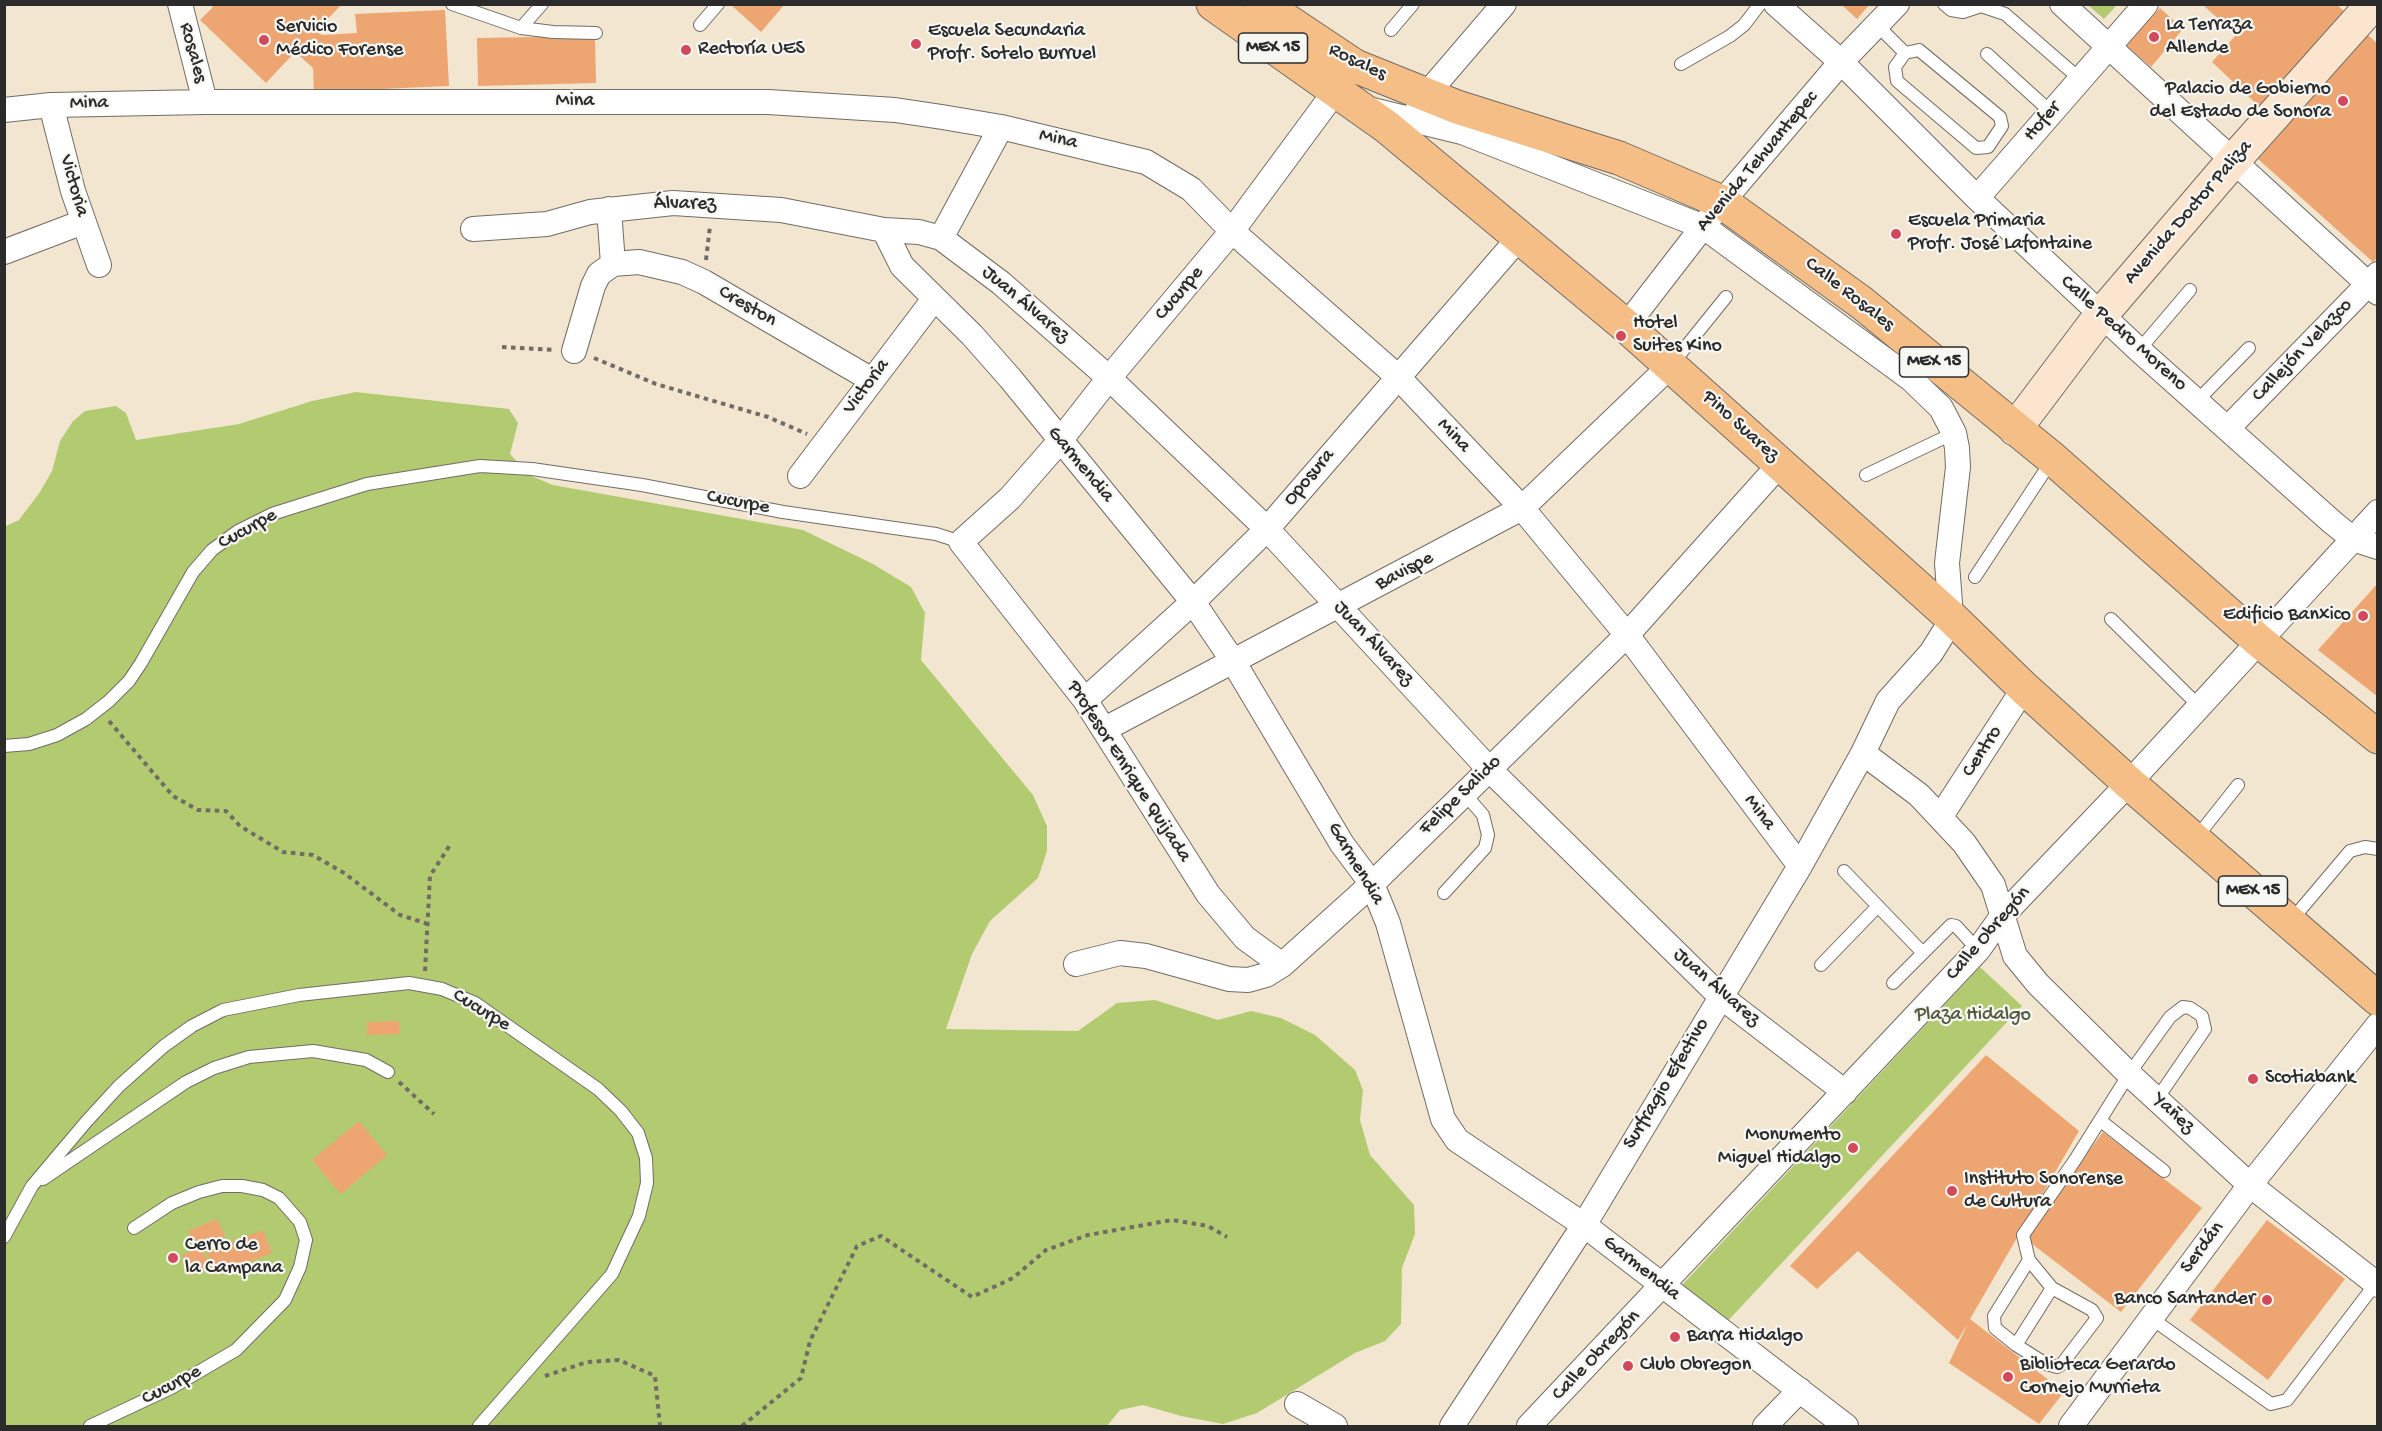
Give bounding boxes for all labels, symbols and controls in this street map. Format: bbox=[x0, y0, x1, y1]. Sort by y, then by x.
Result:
place label: La Terraza Allende bbox=[2166, 14, 2252, 61]
place label: Servicio Médico Forense bbox=[276, 16, 403, 63]
street label: Rosales bbox=[172, 20, 212, 86]
place label: Escuela Secundaria Profr. Sotelo Burruel bbox=[928, 20, 1096, 67]
marker: La Terraza Allende bbox=[2147, 30, 2161, 44]
marker: Servicio Médico Forense bbox=[257, 33, 271, 47]
road number: MEX 15 bbox=[1238, 33, 1308, 63]
marker: Escuela Secundaria Profr. Sotelo Burruel bbox=[909, 37, 923, 51]
place label: Rectoría UES bbox=[698, 38, 805, 62]
street label: Rosales bbox=[1324, 39, 1390, 87]
marker: Rectoría UES bbox=[679, 43, 693, 57]
place label: Palacio de Gobierno del Estado de Sonora bbox=[2149, 78, 2331, 125]
street label: Avenida Tehuantepec bbox=[1692, 87, 1824, 237]
street label: Mina bbox=[556, 90, 594, 114]
street label: Mina bbox=[69, 92, 109, 116]
marker: Palacio de Gobierno del Estado de Sonora bbox=[2336, 94, 2350, 108]
street label: Hofer bbox=[2019, 97, 2067, 147]
street label: Mina bbox=[1036, 124, 1080, 156]
street label: Avenida Doctor Paliza bbox=[2120, 136, 2258, 290]
street label: Victoria bbox=[53, 152, 93, 220]
street label: Álvarez bbox=[654, 193, 716, 217]
place label: Escuela Primaria Profr. José Lafontaine bbox=[1908, 210, 2092, 257]
marker: Escuela Primaria Profr. José Lafontaine bbox=[1889, 227, 1903, 241]
street label: Calle Rosales bbox=[1799, 253, 1899, 337]
street label: Juan Álvarez bbox=[976, 261, 1074, 349]
street label: Cucurpe bbox=[1150, 262, 1210, 326]
street label: Calle Pedro Moreno bbox=[2055, 271, 2191, 397]
street label: Creston bbox=[713, 281, 781, 333]
street label: Callejón Velazco bbox=[2248, 294, 2358, 408]
place label: Hotel Suites Kino bbox=[1633, 312, 1722, 359]
marker: Hotel Suites Kino bbox=[1614, 329, 1628, 343]
road number: MEX 15 bbox=[1900, 347, 1968, 377]
street label: Victoria bbox=[838, 354, 896, 420]
street label: Pino Suarez bbox=[1696, 386, 1784, 468]
street label: Mina bbox=[1431, 414, 1475, 458]
street label: Garmendia bbox=[1041, 422, 1119, 508]
street label: Oposura bbox=[1279, 445, 1341, 511]
street label: Cucurpe bbox=[704, 485, 772, 521]
street label: Cucurpe bbox=[214, 504, 282, 556]
street label: Bavispe bbox=[1372, 547, 1438, 597]
street label: Juan Álvarez bbox=[1328, 596, 1418, 692]
place label: Edificio Banxico bbox=[2223, 604, 2351, 628]
marker: Edificio Banxico bbox=[2356, 609, 2370, 623]
street label: Profesor Enrique Quijada bbox=[1060, 677, 1196, 867]
street label: Centro bbox=[1958, 722, 2008, 782]
street label: Felipe Salido bbox=[1415, 751, 1507, 841]
street label: Mina bbox=[1738, 790, 1780, 836]
street label: Garmendia bbox=[1321, 818, 1389, 910]
road number: MEX 15 bbox=[2218, 876, 2288, 906]
street label: Calle Obregón bbox=[1942, 882, 2036, 986]
street label: Juan Álvarez bbox=[1667, 944, 1765, 1032]
street label: Cucurpe bbox=[448, 984, 514, 1038]
park label: Plaza Hidalgo bbox=[1915, 1004, 2031, 1028]
street label: Surfragio Efectivo bbox=[1619, 1014, 1715, 1154]
place label: Scotiabank bbox=[2265, 1067, 2355, 1091]
marker: Scotiabank bbox=[2246, 1072, 2260, 1086]
street label: Yañez bbox=[2147, 1089, 2199, 1139]
place label: Monumento Miguel Hidalgo bbox=[1718, 1124, 1841, 1171]
marker: Monumento Miguel Hidalgo bbox=[1846, 1141, 1860, 1155]
place label: Instituto Sonorense de Cultura bbox=[1964, 1168, 2123, 1215]
marker: Instituto Sonorense de Cultura bbox=[1945, 1184, 1959, 1198]
street label: Serdán bbox=[2176, 1217, 2230, 1279]
street label: Garmendia bbox=[1597, 1231, 1685, 1307]
place label: Cerro de la Campana bbox=[185, 1234, 283, 1281]
marker: Cerro de la Campana bbox=[166, 1251, 180, 1265]
place label: Banco Santander bbox=[2114, 1288, 2255, 1312]
marker: Banco Santander bbox=[2260, 1293, 2274, 1307]
street label: Calle Obregón bbox=[1548, 1306, 1646, 1406]
place label: Barra Hidalgo bbox=[1687, 1325, 1803, 1349]
marker: Barra Hidalgo bbox=[1668, 1330, 1682, 1344]
place label: Club Obregon bbox=[1640, 1354, 1751, 1378]
place label: Biblioteca Gerardo Cornejo Murrieta bbox=[2020, 1354, 2176, 1401]
marker: Club Obregon bbox=[1621, 1359, 1635, 1373]
street label: Cucurpe bbox=[138, 1360, 206, 1412]
marker: Biblioteca Gerardo Cornejo Murrieta bbox=[2001, 1370, 2015, 1384]

